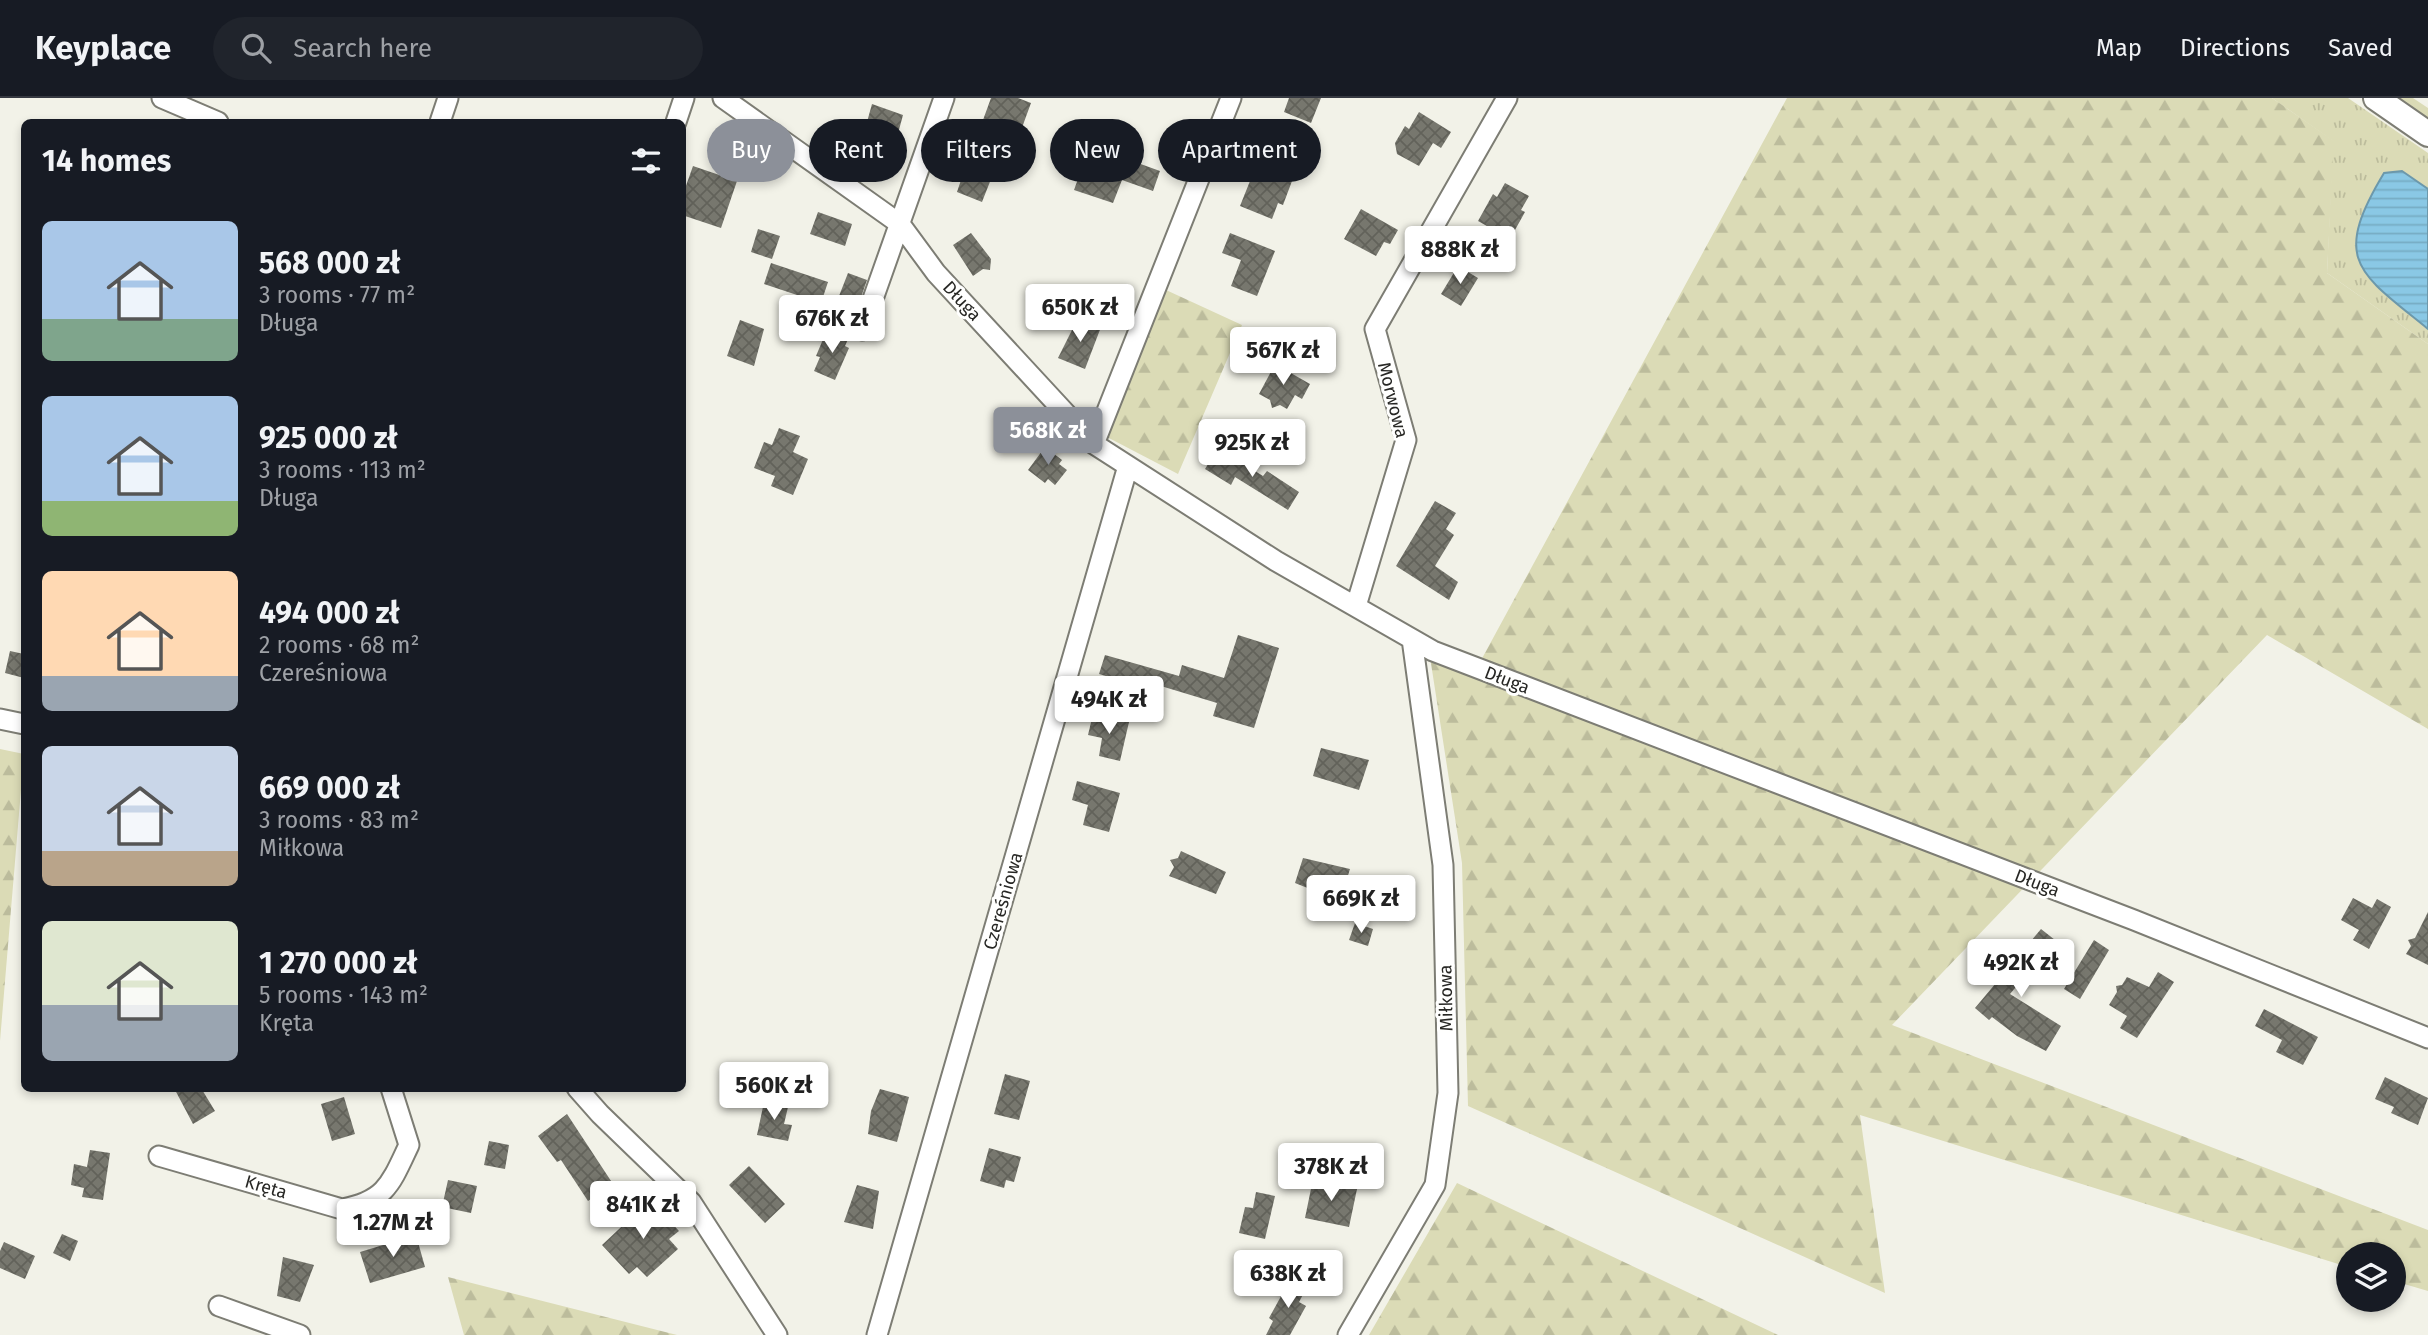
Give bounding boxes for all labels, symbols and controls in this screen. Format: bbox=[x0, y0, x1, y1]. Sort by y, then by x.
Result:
search box bbox=[213, 17, 703, 80]
text: Keyplace bbox=[35, 28, 171, 68]
icon: search bbox=[237, 29, 275, 67]
text: Search here bbox=[293, 33, 432, 64]
text: Map bbox=[2096, 34, 2142, 62]
text: Directions bbox=[2180, 34, 2290, 62]
text: Saved bbox=[2328, 34, 2393, 62]
chip: Buy bbox=[707, 119, 795, 182]
chip: Rent bbox=[809, 119, 907, 182]
chip: Filters bbox=[921, 119, 1036, 182]
chip: New bbox=[1050, 119, 1144, 182]
chip: Apartment bbox=[1158, 119, 1321, 182]
icon: filters bbox=[627, 142, 665, 180]
text: 14 homes bbox=[42, 143, 171, 179]
pin: 888K zł bbox=[1395, 226, 1525, 286]
text: 888K zł bbox=[1421, 235, 1499, 263]
text: 568 000 zł bbox=[259, 245, 400, 281]
icon: home bbox=[98, 249, 182, 333]
street label: Długa bbox=[938, 276, 986, 326]
text: 3 rooms · 77 m² bbox=[259, 281, 415, 309]
pin: 650K zł bbox=[1015, 285, 1145, 344]
text: 650K zł bbox=[1041, 293, 1119, 321]
pin: 676K zł bbox=[767, 296, 897, 355]
text: 676K zł bbox=[795, 304, 869, 332]
text: Długa bbox=[259, 309, 318, 337]
pin: 567K zł bbox=[1218, 328, 1348, 387]
text: 567K zł bbox=[1246, 336, 1320, 364]
street label: Morwowa bbox=[1373, 360, 1413, 440]
pin: 568K zł bbox=[983, 408, 1113, 467]
text: 568K zł bbox=[1009, 416, 1087, 444]
text: 925 000 zł bbox=[259, 420, 398, 456]
pin: 925K zł bbox=[1187, 420, 1317, 479]
icon: home bbox=[98, 424, 182, 508]
text: 925K zł bbox=[1214, 428, 1290, 456]
text: 3 rooms · 113 m² bbox=[259, 456, 426, 484]
text: Długa bbox=[259, 484, 318, 512]
text: 494 000 zł bbox=[259, 595, 400, 631]
icon: home bbox=[98, 599, 182, 683]
text: 2 rooms · 68 m² bbox=[259, 631, 420, 659]
text: Czereśniowa bbox=[259, 659, 388, 687]
street label: Długa bbox=[1481, 661, 1533, 699]
pin: 494K zł bbox=[1044, 676, 1174, 736]
text: 494K zł bbox=[1071, 685, 1147, 713]
text: 669 000 zł bbox=[259, 770, 400, 806]
icon: home bbox=[98, 774, 182, 858]
text: 3 rooms · 83 m² bbox=[259, 806, 419, 834]
text: Miłkowa bbox=[259, 834, 344, 862]
street label: Czereśniowa bbox=[979, 850, 1027, 952]
street label: Długa bbox=[2011, 864, 2063, 902]
pin: 669K zł bbox=[1296, 876, 1426, 935]
text: 669K zł bbox=[1323, 884, 1399, 912]
pin: 492K zł bbox=[1956, 940, 2086, 999]
text: 1 270 000 zł bbox=[259, 945, 418, 981]
text: 492K zł bbox=[1983, 948, 2059, 976]
icon: home bbox=[98, 949, 182, 1033]
street label: Miłkowa bbox=[1434, 964, 1458, 1032]
text: 5 rooms · 143 m² bbox=[259, 981, 428, 1009]
text: Kręta bbox=[259, 1009, 314, 1037]
pin: 560K zł bbox=[709, 1062, 839, 1122]
text: 560K zł bbox=[735, 1071, 813, 1099]
pin: 378K zł bbox=[1266, 1144, 1396, 1203]
text: 378K zł bbox=[1294, 1152, 1368, 1180]
street label: Kręta bbox=[242, 1171, 290, 1203]
pin: 841K zł bbox=[578, 1182, 708, 1241]
text: 841K zł bbox=[606, 1190, 680, 1218]
pin: 1.27M zł bbox=[321, 1200, 465, 1259]
text: 1.27M zł bbox=[353, 1208, 433, 1236]
map controls bbox=[2336, 1242, 2406, 1312]
button: layers bbox=[2336, 1242, 2406, 1312]
pin: 638K zł bbox=[1223, 1250, 1353, 1310]
text: 638K zł bbox=[1250, 1259, 1326, 1287]

